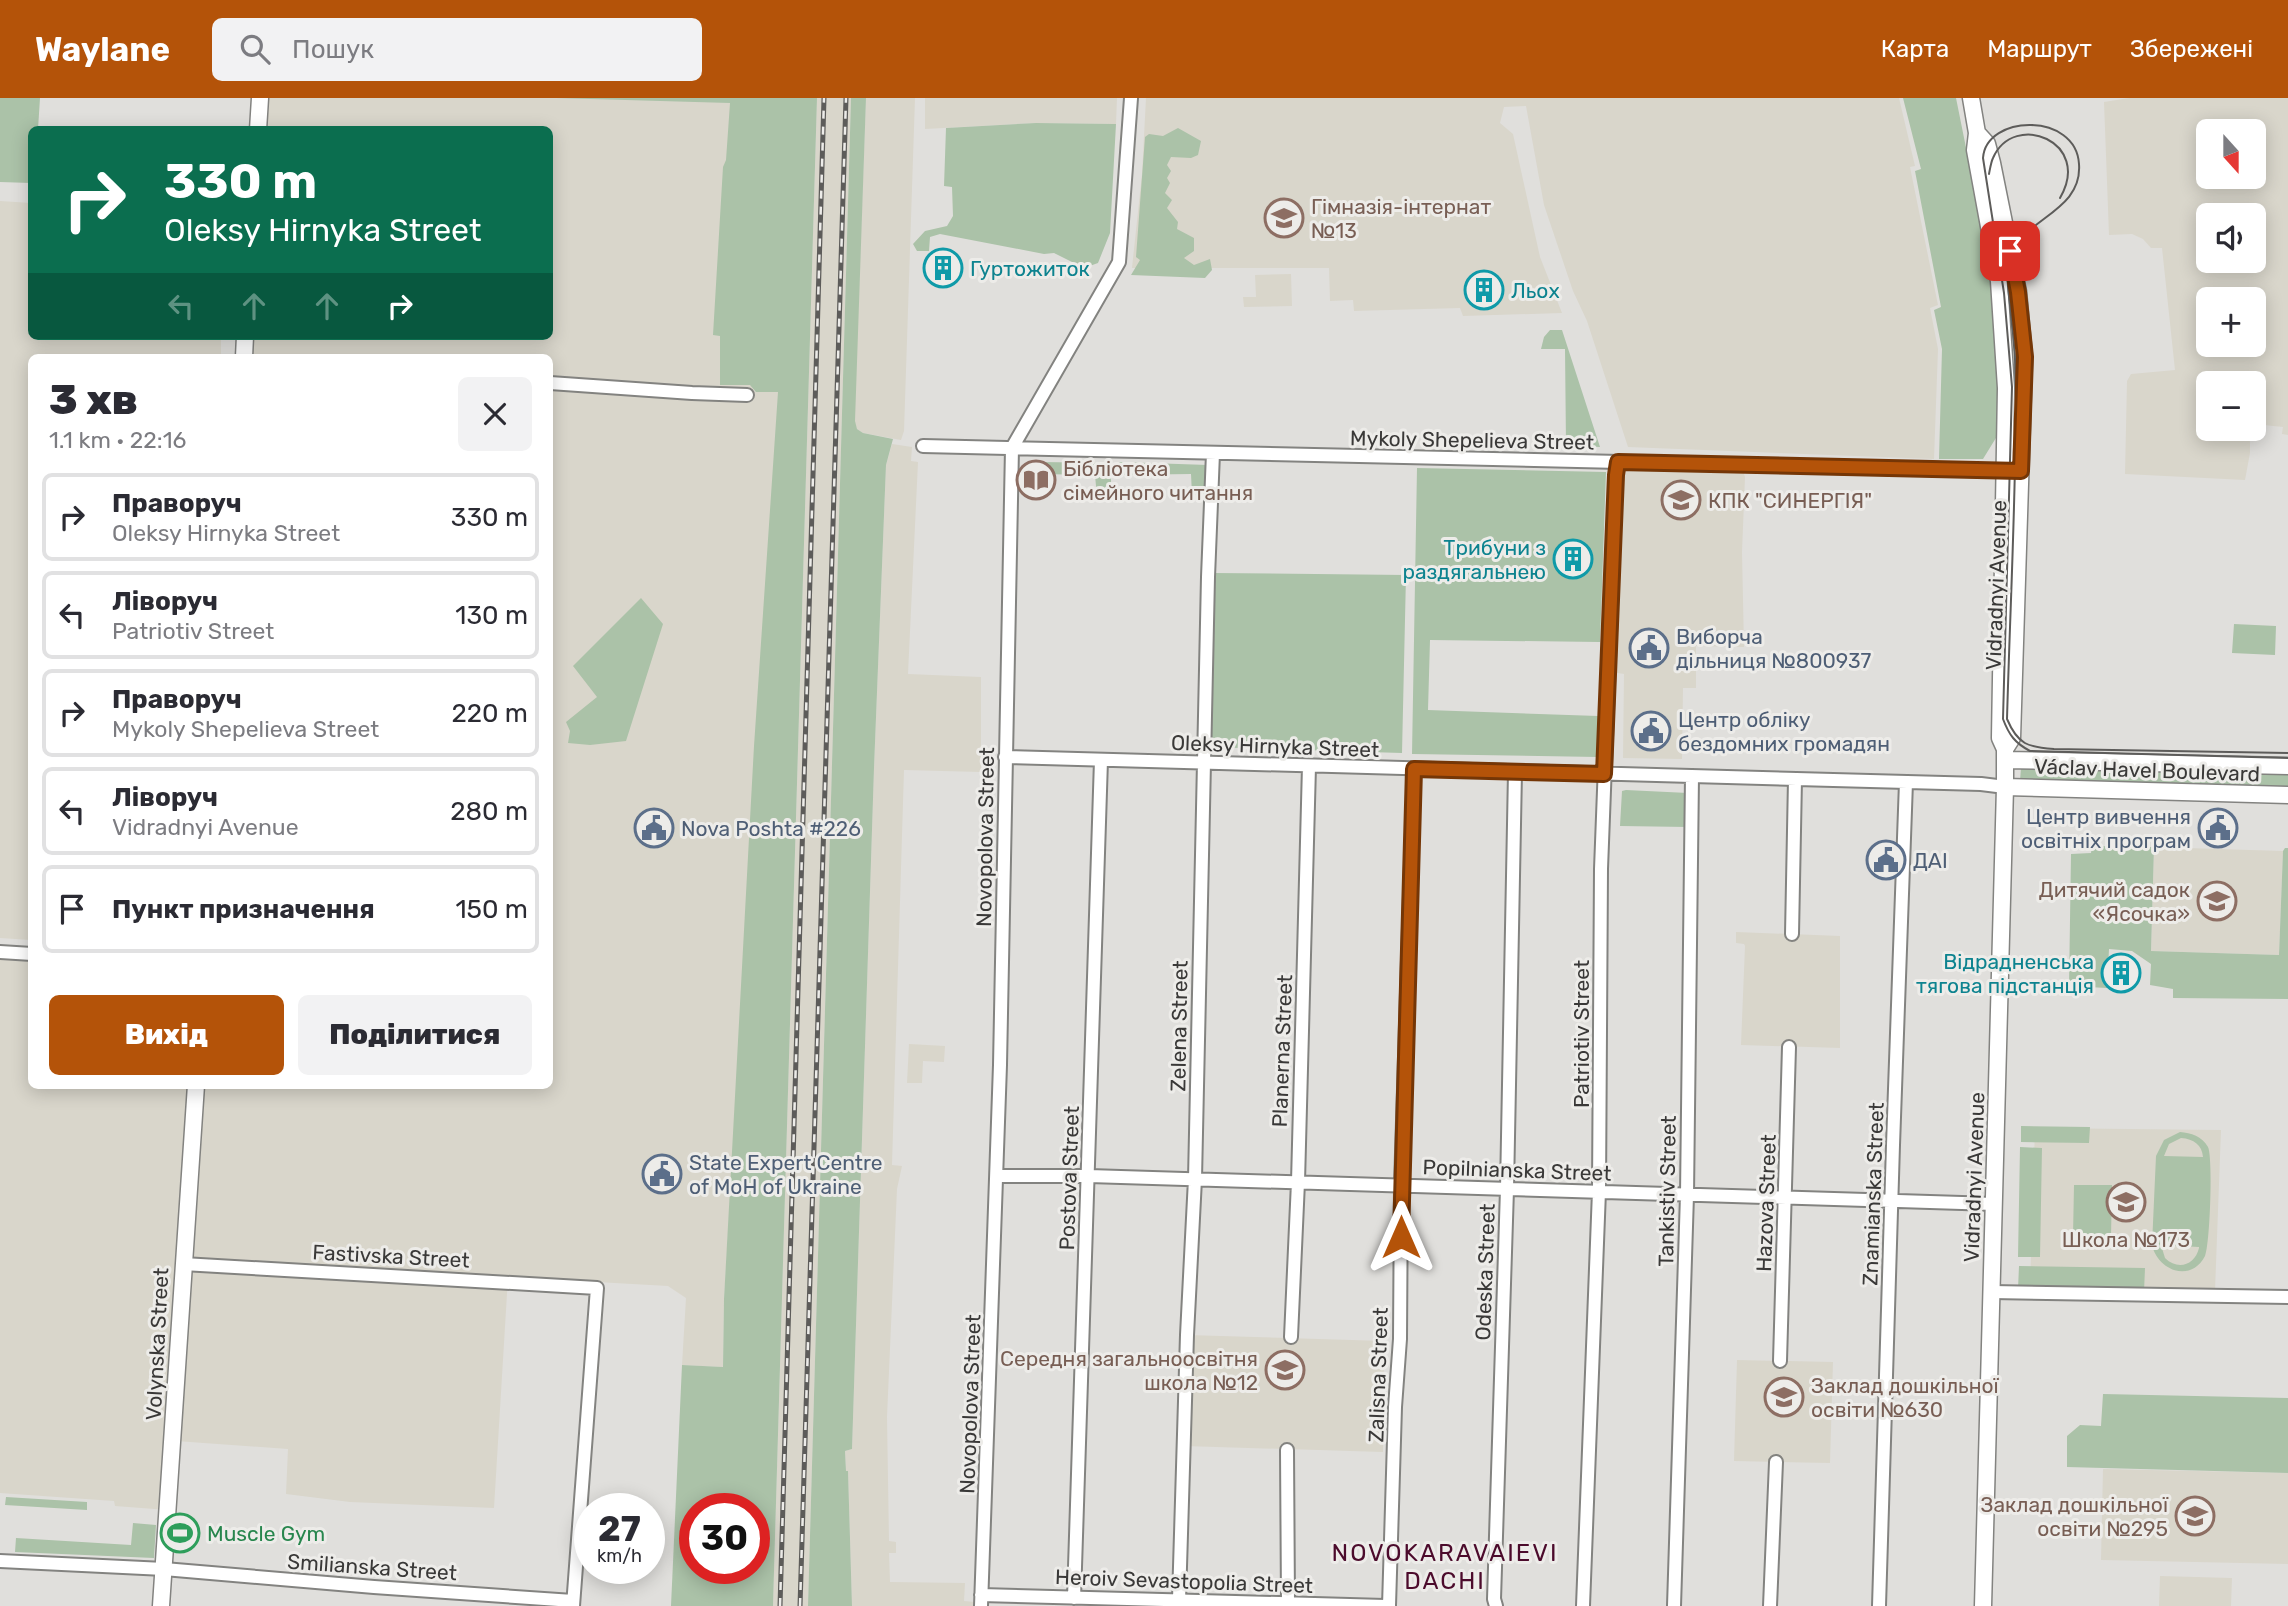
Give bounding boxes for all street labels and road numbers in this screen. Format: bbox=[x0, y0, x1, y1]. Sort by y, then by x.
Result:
street label: Mykoly Shepelieva Street bbox=[1350, 425, 1594, 455]
street label: Vidradnyi Avenue bbox=[1981, 499, 2011, 671]
street label: Oleksy Hirnyka Street bbox=[1170, 730, 1380, 762]
street label: Novopolova Street bbox=[971, 747, 999, 927]
street label: Václav Havel Boulevard bbox=[2033, 754, 2261, 786]
street label: Zelena Street bbox=[1165, 960, 1193, 1092]
street label: Patriotiv Street bbox=[1569, 960, 1594, 1108]
street label: Planerna Street bbox=[1267, 974, 1297, 1128]
street label: Vidradnyi Avenue bbox=[1959, 1091, 1989, 1263]
street label: Znamianska Street bbox=[1857, 1102, 1889, 1286]
street label: Postova Street bbox=[1054, 1105, 1084, 1251]
street label: Tankistiv Street bbox=[1653, 1115, 1681, 1267]
street label: Hazova Street bbox=[1751, 1134, 1781, 1272]
street label: Popilnianska Street bbox=[1422, 1154, 1612, 1186]
street label: Odeska Street bbox=[1470, 1203, 1500, 1341]
street label: Fastivska Street bbox=[312, 1239, 470, 1273]
street label: Volynska Street bbox=[141, 1267, 173, 1421]
street label: Zalisna Street bbox=[1363, 1307, 1393, 1443]
street label: Novopolova Street bbox=[954, 1314, 986, 1494]
street label: Smilianska Street bbox=[286, 1549, 458, 1585]
street label: Heroiv Sevastopolia Street bbox=[1054, 1564, 1314, 1598]

